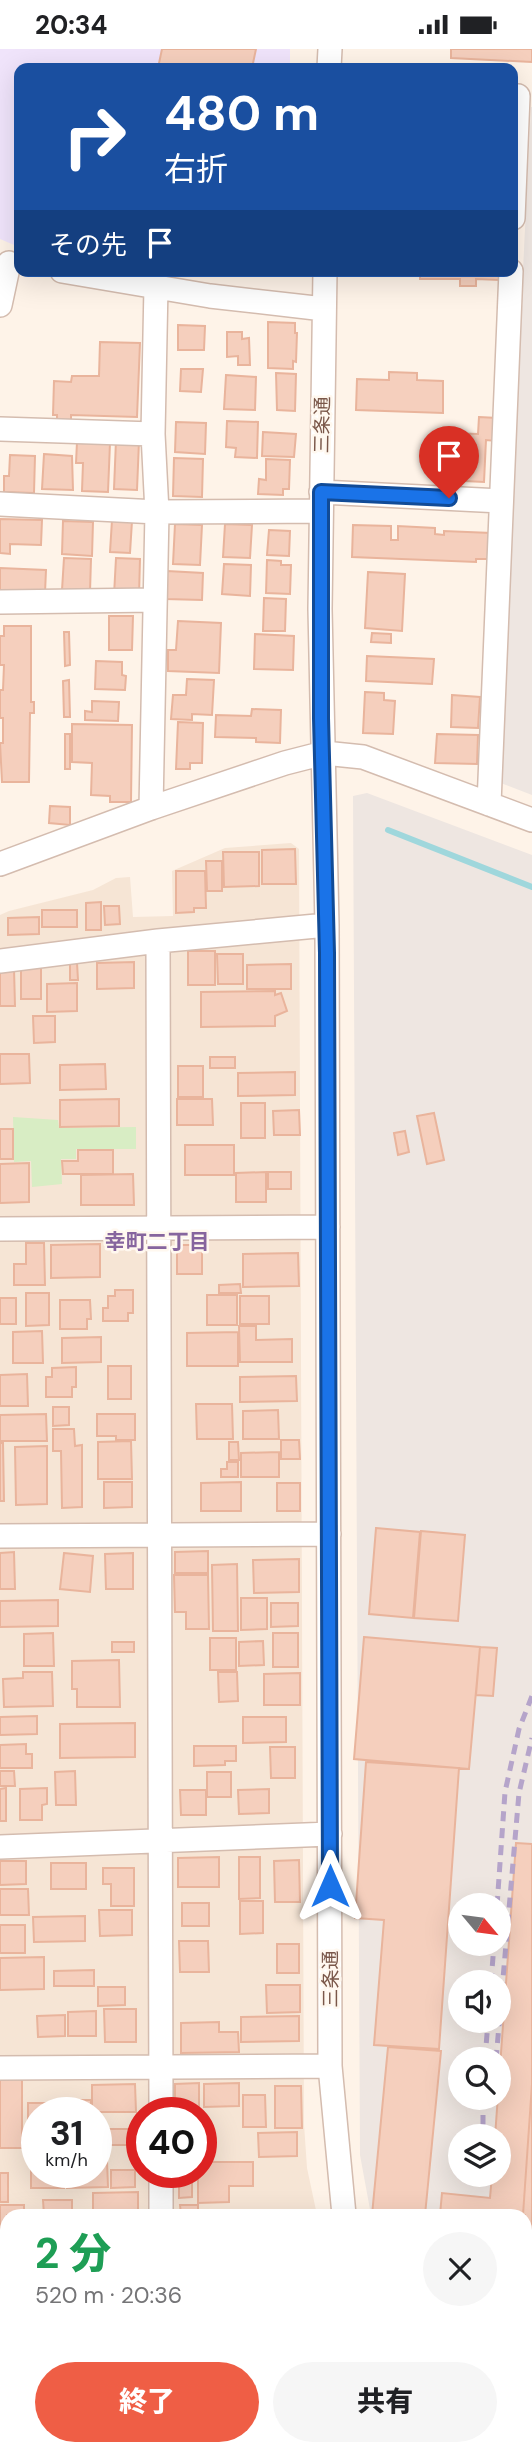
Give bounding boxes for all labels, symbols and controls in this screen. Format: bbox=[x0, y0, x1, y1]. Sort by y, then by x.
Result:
text: 20:34 bbox=[35, 8, 107, 42]
text: 480 m bbox=[164, 81, 319, 145]
icon: right bbox=[49, 91, 140, 182]
text: 右折 bbox=[164, 148, 228, 190]
icon: arrive bbox=[141, 224, 179, 262]
text: その先 bbox=[49, 228, 127, 262]
street label: 三条通 bbox=[309, 396, 335, 454]
pin bbox=[419, 426, 479, 498]
icon: arrive bbox=[430, 437, 468, 475]
district label: 幸町二丁目 bbox=[105, 1228, 210, 1256]
position arrow bbox=[293, 1849, 367, 1923]
north arrow bbox=[448, 1893, 511, 1957]
map controls bbox=[448, 1893, 511, 2187]
street label: 三条通 bbox=[318, 1950, 343, 2008]
button: sound bbox=[448, 1970, 511, 2033]
button: search bbox=[448, 2047, 511, 2110]
speed limit sign: 40 bbox=[126, 2097, 217, 2188]
text: 31 bbox=[50, 2110, 83, 2156]
button: layers bbox=[448, 2124, 511, 2187]
text: km/h bbox=[45, 2148, 88, 2172]
text: 2 分 bbox=[35, 2226, 111, 2281]
button: close bbox=[423, 2232, 497, 2306]
text: 520 m · 20:36 bbox=[35, 2280, 182, 2310]
button: 終了 bbox=[35, 2362, 259, 2442]
button: 共有 bbox=[273, 2362, 497, 2442]

